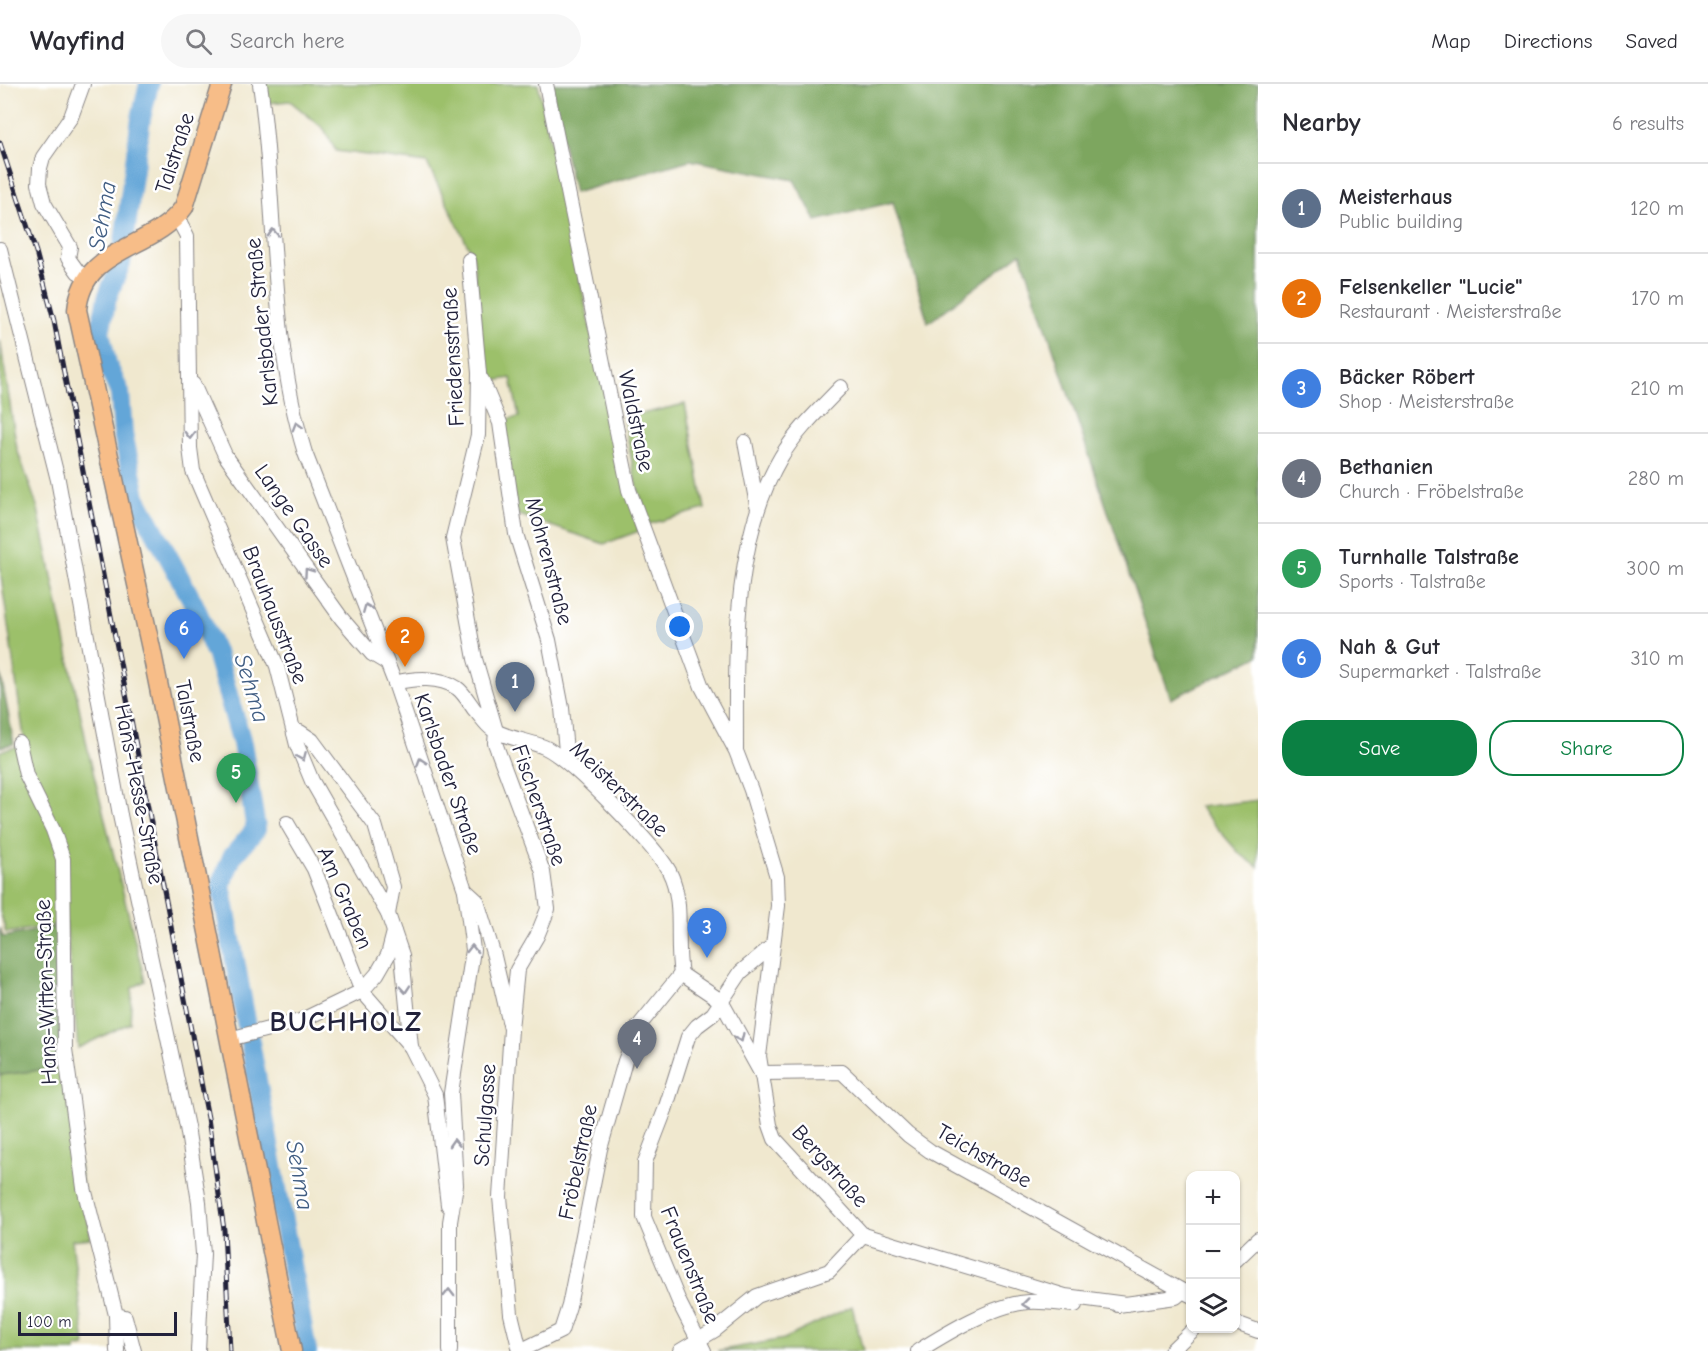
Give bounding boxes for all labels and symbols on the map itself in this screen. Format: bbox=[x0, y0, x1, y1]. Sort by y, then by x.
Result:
street label: Talstraße bbox=[150, 109, 200, 197]
water label: Sehma bbox=[82, 179, 122, 253]
one-way arrow bbox=[266, 229, 279, 238]
street label: Karlsbader Straße bbox=[240, 237, 284, 407]
street label: Friedensstraße bbox=[436, 287, 470, 427]
street label: Waldstraße bbox=[613, 368, 659, 474]
one-way arrow bbox=[291, 421, 304, 431]
one-way arrow bbox=[184, 431, 196, 440]
street label: Lange Gasse bbox=[249, 459, 339, 573]
street label: Mohrenstraße bbox=[519, 494, 579, 628]
street label: Brauhausstraße bbox=[237, 542, 313, 688]
one-way arrow bbox=[305, 567, 316, 578]
one-way arrow bbox=[362, 603, 374, 614]
pin: 6 bbox=[164, 610, 204, 659]
your location bbox=[665, 612, 694, 641]
pin: 2 bbox=[386, 618, 424, 667]
water label: Sehma bbox=[228, 650, 276, 726]
pin: 1 bbox=[496, 662, 534, 712]
street label: Talstraße bbox=[169, 678, 211, 764]
street label: Karlsbader Straße bbox=[408, 690, 488, 858]
street label: Hans-Hesse-Straße bbox=[109, 702, 169, 886]
street label: Meisterstraße bbox=[564, 736, 674, 842]
street label: Fischerstraße bbox=[506, 741, 572, 869]
one-way arrow bbox=[295, 750, 307, 761]
pin: 5 bbox=[216, 754, 256, 803]
one-way arrow bbox=[416, 757, 429, 768]
street label: Am Graben bbox=[312, 843, 378, 953]
street label: Hans-Witten-Straße bbox=[30, 899, 62, 1085]
pin: 3 bbox=[688, 908, 726, 958]
one-way arrow bbox=[465, 945, 478, 954]
one-way arrow bbox=[398, 984, 411, 993]
district label: BUCHHOLZ bbox=[270, 1006, 422, 1038]
pin: 4 bbox=[618, 1020, 656, 1069]
one-way arrow bbox=[733, 1031, 745, 1042]
street label: Schulgasse bbox=[468, 1063, 502, 1167]
street label: Fröbelstraße bbox=[553, 1102, 603, 1222]
street label: Teichstraße bbox=[932, 1118, 1036, 1194]
street label: Bergstraße bbox=[786, 1119, 874, 1213]
water label: Sehma bbox=[280, 1138, 320, 1212]
one-way arrow bbox=[447, 1138, 460, 1147]
street label: Frauenstraße bbox=[655, 1202, 725, 1328]
one-way arrow bbox=[442, 1288, 455, 1297]
one-way arrow bbox=[1022, 1297, 1031, 1310]
scale bar bbox=[18, 1309, 177, 1336]

